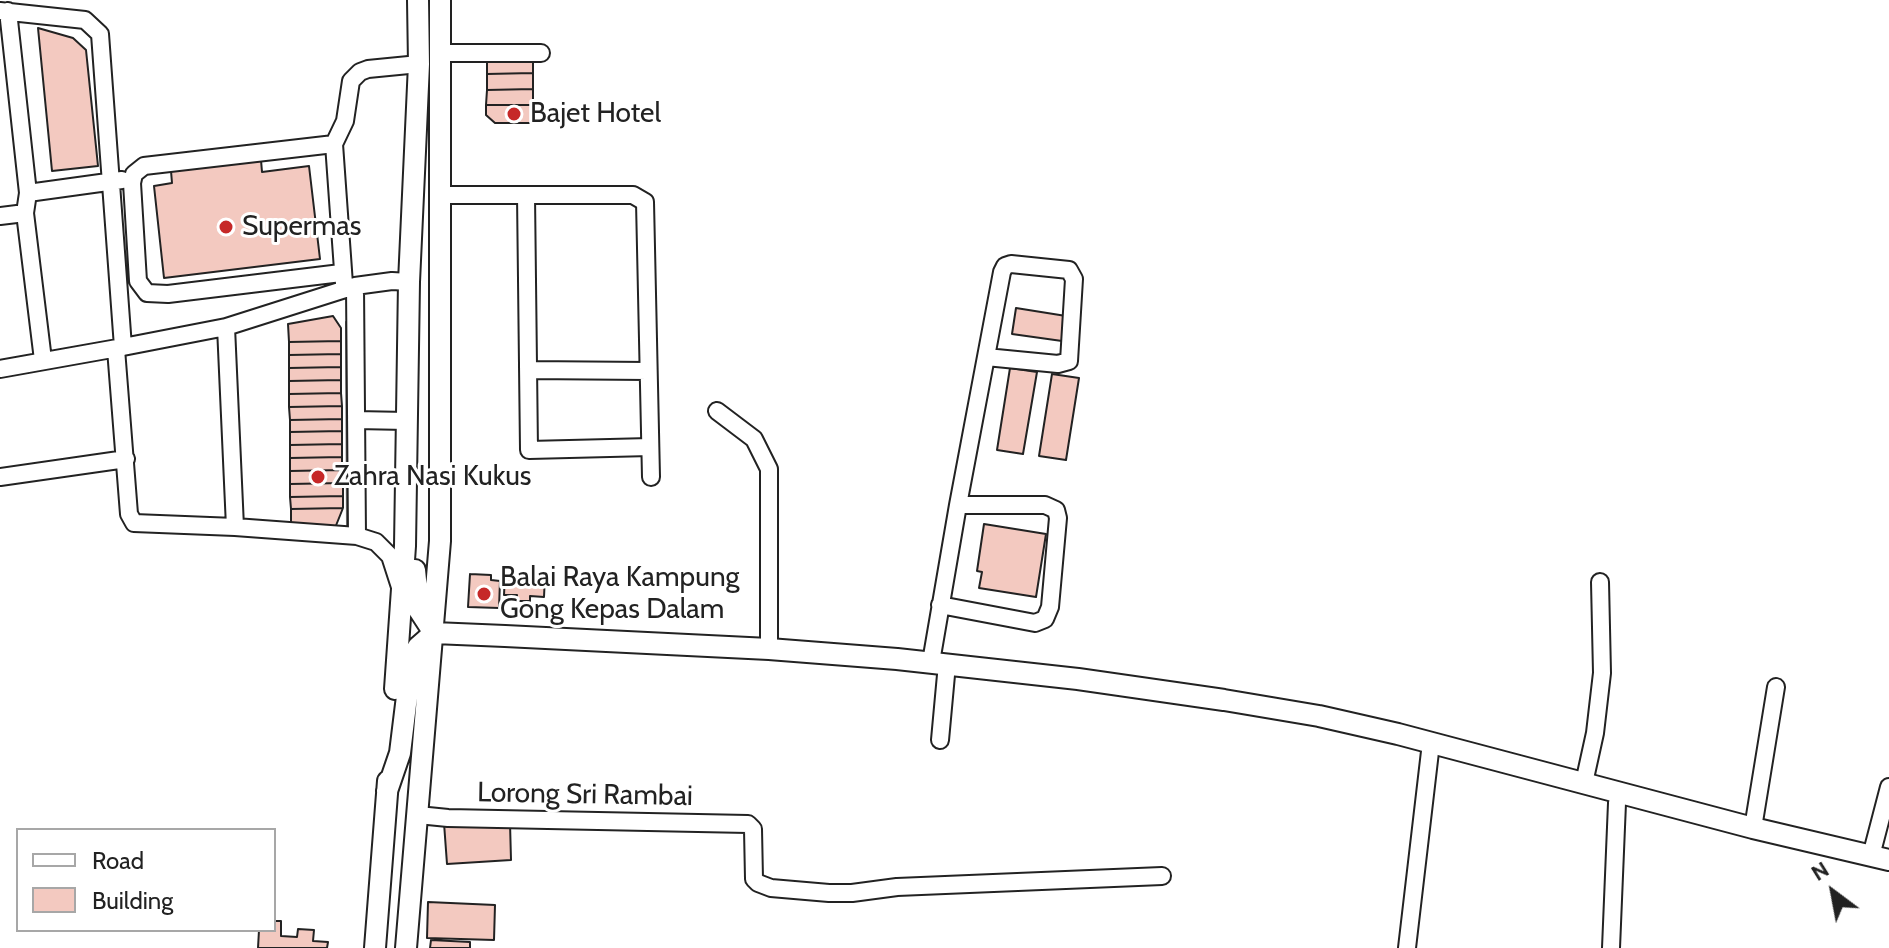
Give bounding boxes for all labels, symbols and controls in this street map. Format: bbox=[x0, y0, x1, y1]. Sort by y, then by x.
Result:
place label: Bajet Hotel bbox=[530, 97, 661, 131]
marker: Bajet Hotel bbox=[505, 105, 523, 123]
place label: Supermas bbox=[242, 210, 361, 244]
marker: Supermas bbox=[217, 218, 235, 236]
place label: Zahra Nasi Kukus bbox=[334, 460, 531, 494]
marker: Zahra Nasi Kukus bbox=[309, 468, 327, 486]
place label: Balai Raya Kampung Gong Kepas Dalam bbox=[500, 561, 739, 627]
marker: Balai Raya Kampung Gong Kepas Dalam bbox=[475, 585, 493, 603]
street label: Lorong Sri Rambai bbox=[477, 776, 693, 814]
legend bbox=[16, 828, 276, 932]
text: Road bbox=[92, 846, 144, 875]
north arrow bbox=[1793, 852, 1873, 932]
text: N bbox=[1806, 856, 1834, 887]
text: Building bbox=[92, 886, 173, 915]

